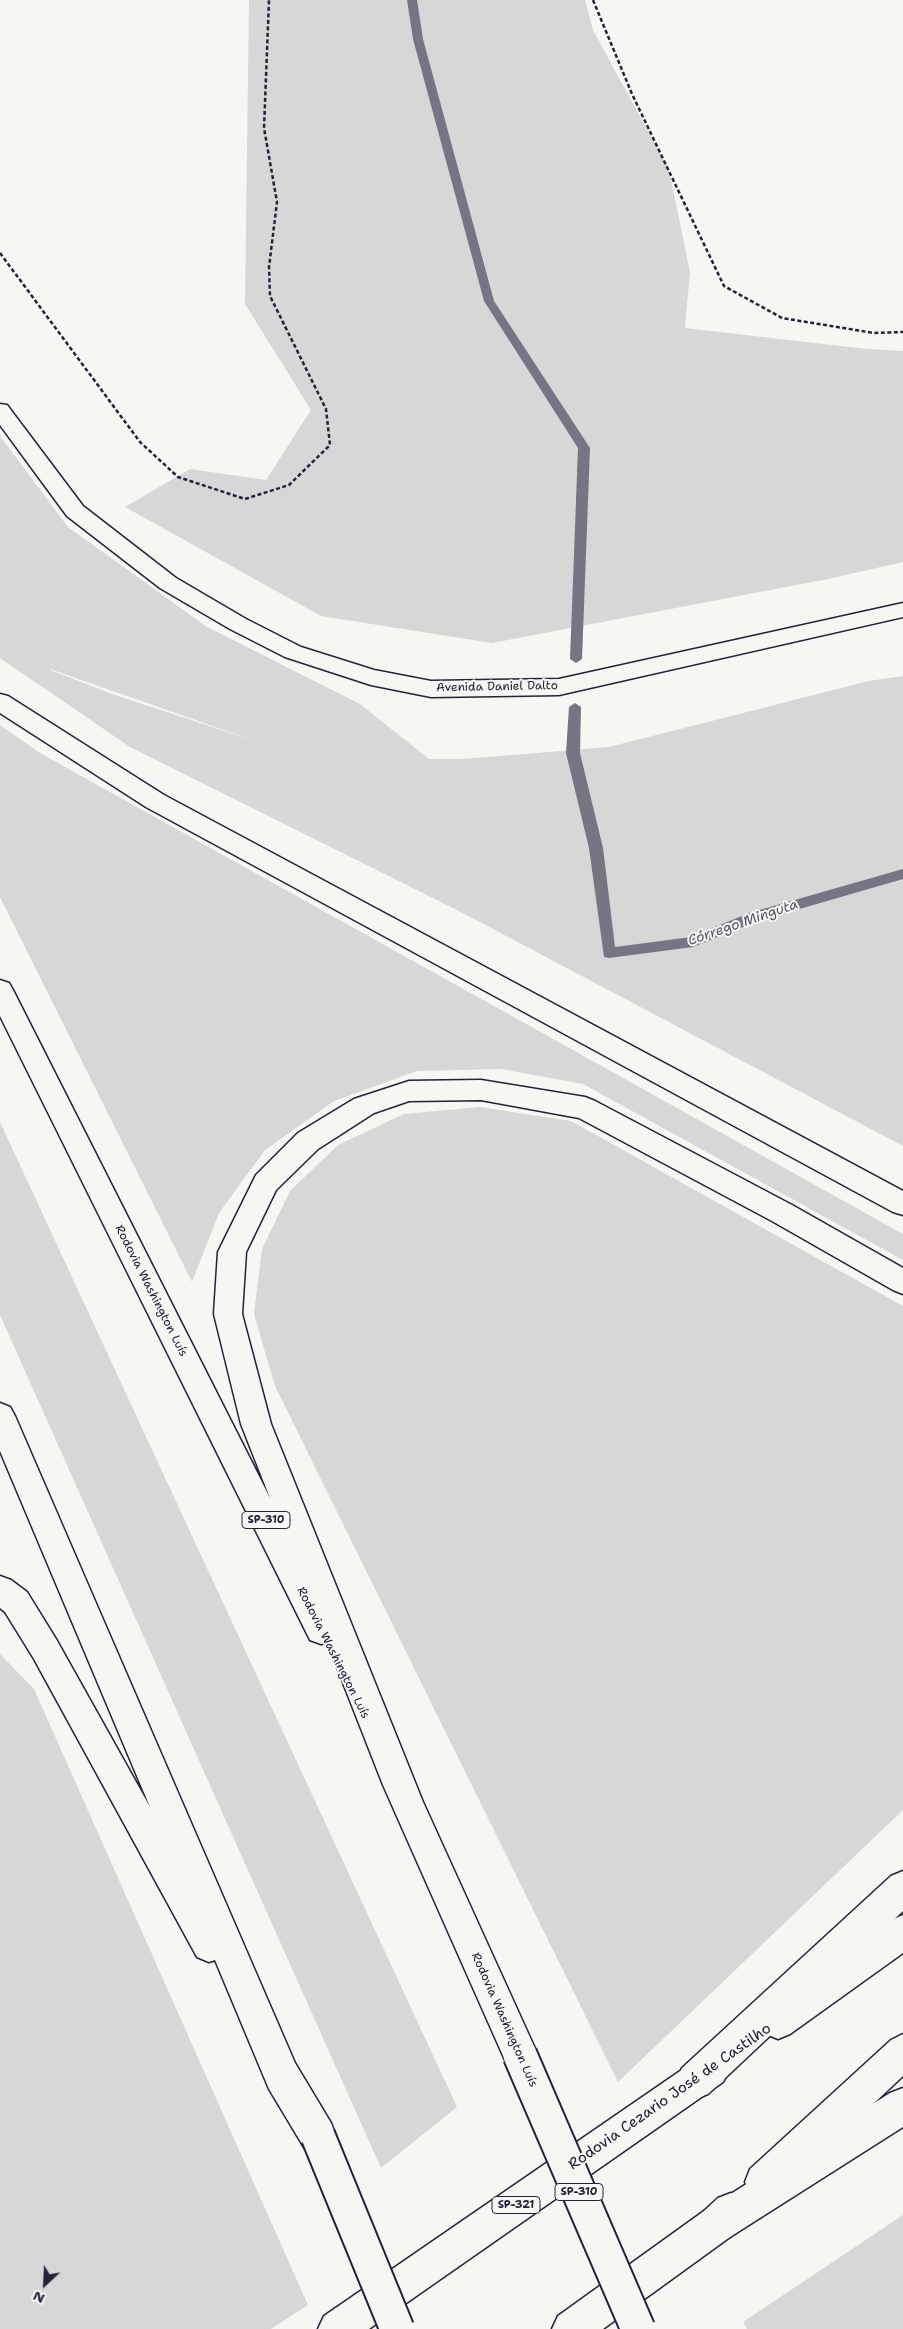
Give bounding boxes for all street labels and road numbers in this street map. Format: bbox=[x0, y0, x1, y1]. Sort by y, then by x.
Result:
street label: Avenida Daniel Dalto bbox=[436, 679, 558, 695]
street label: Rodovia Washington Luís bbox=[111, 1223, 191, 1359]
road number: SP-310 bbox=[242, 1512, 290, 1528]
street label: Rodovia Washington Luís bbox=[293, 1585, 373, 1721]
street label: Rodovia Washington Luís bbox=[468, 1950, 540, 2090]
street label: Rodovia Cezario José de Castilho bbox=[565, 2020, 775, 2174]
road number: SP-310 bbox=[555, 2184, 603, 2200]
road number: SP-321 bbox=[492, 2196, 540, 2214]

